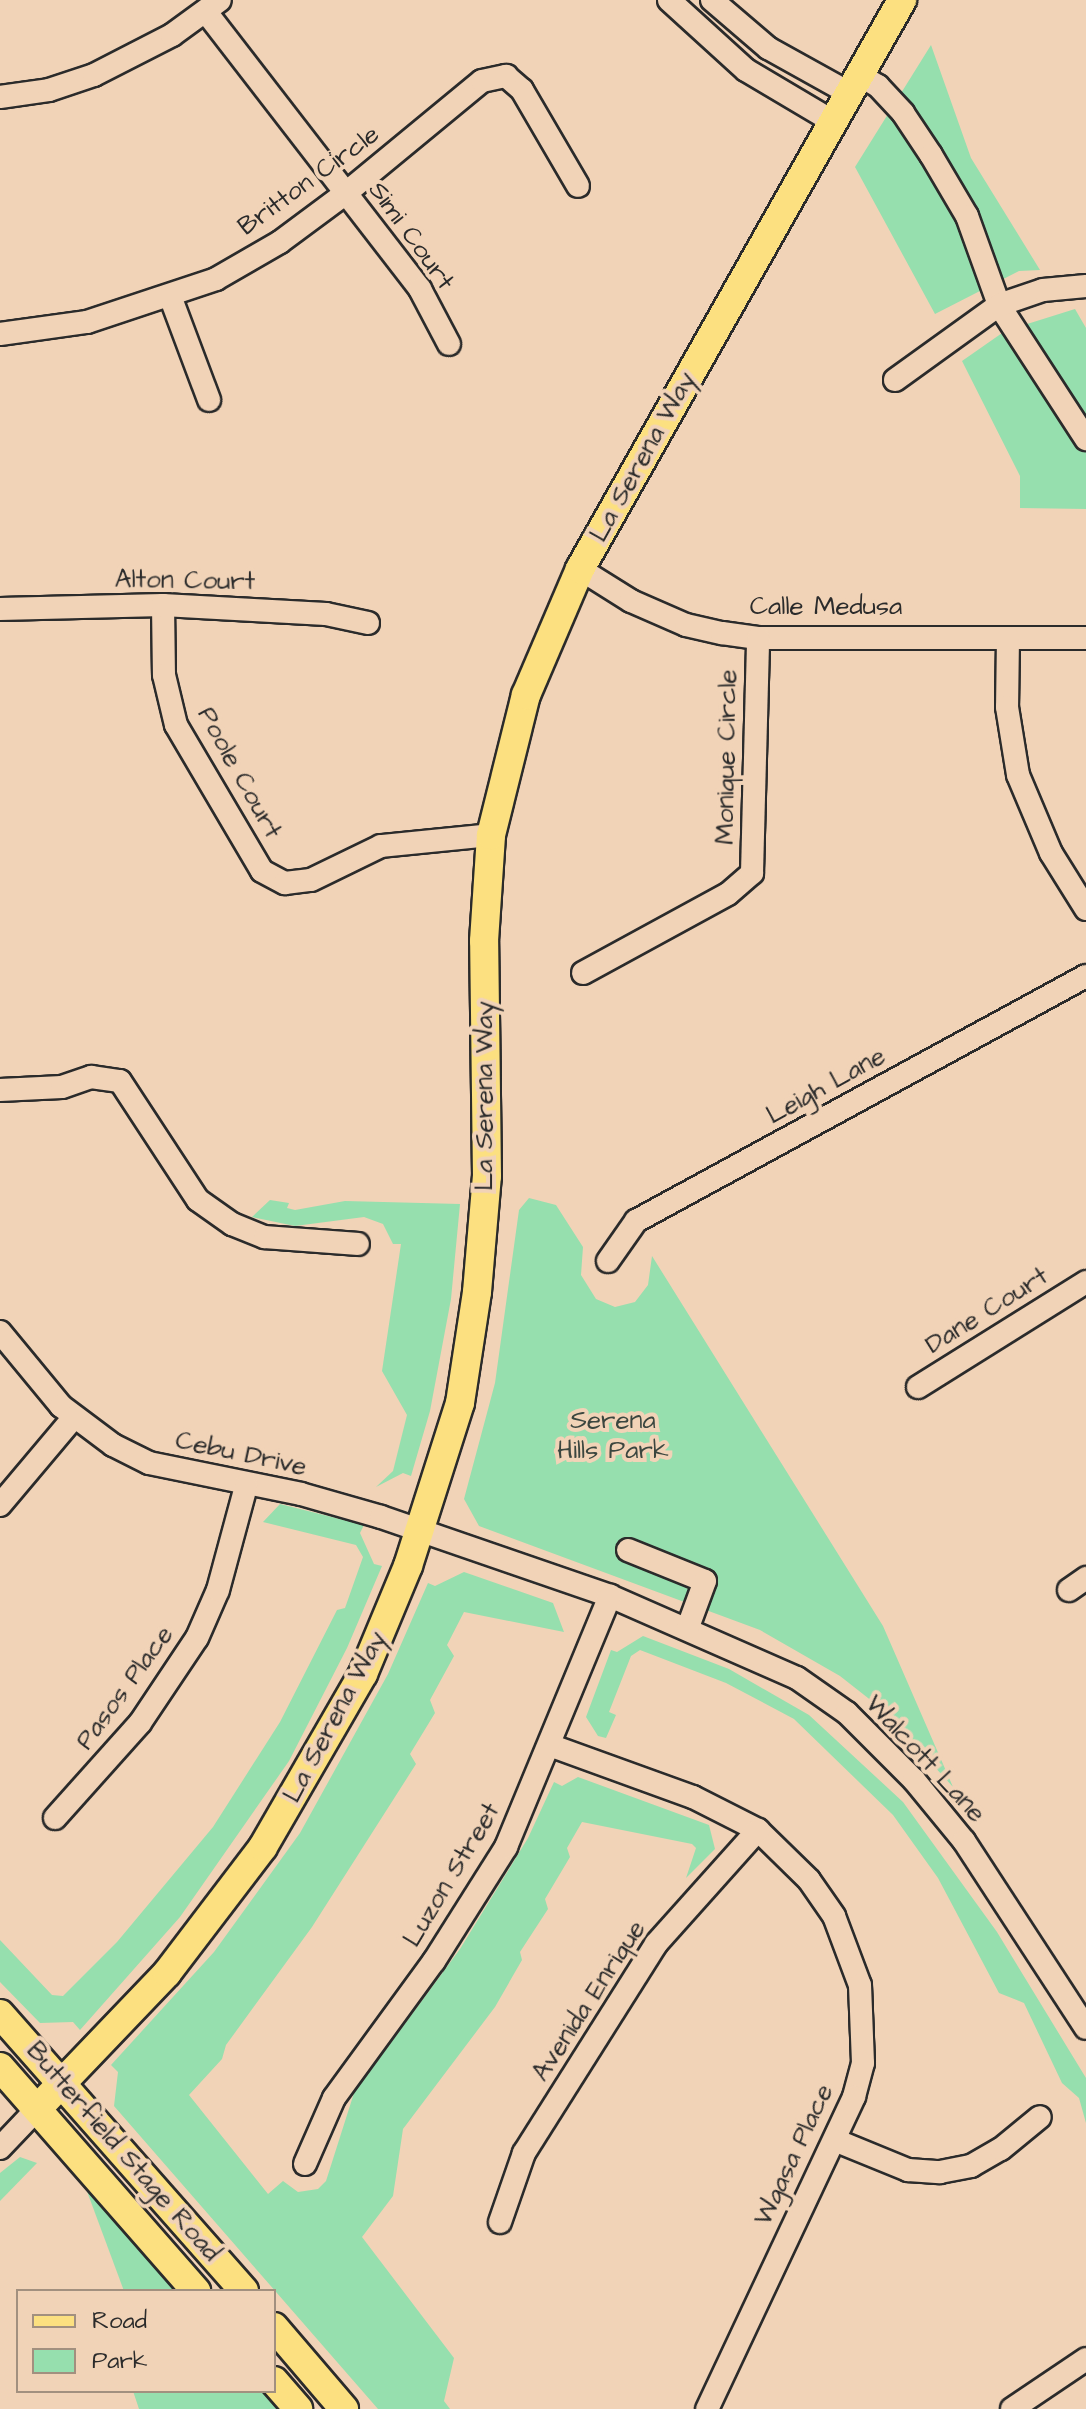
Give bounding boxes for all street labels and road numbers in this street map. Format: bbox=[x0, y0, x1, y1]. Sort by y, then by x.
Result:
street label: Britton Circle bbox=[232, 119, 386, 243]
street label: Simi Court bbox=[361, 176, 461, 296]
street label: La Serena Way bbox=[583, 367, 703, 547]
street label: Alton Court bbox=[115, 564, 255, 598]
street label: Calle Medusa bbox=[750, 591, 902, 623]
street label: Monique Circle bbox=[710, 669, 744, 845]
street label: Poole Court bbox=[190, 702, 288, 844]
street label: La Serena Way bbox=[469, 1001, 501, 1191]
street label: Leigh Lane bbox=[761, 1041, 891, 1131]
street label: Dane Court bbox=[920, 1261, 1054, 1361]
street label: Cebu Drive bbox=[173, 1425, 309, 1483]
street label: Pasos Place bbox=[70, 1620, 180, 1756]
street label: La Serena Way bbox=[277, 1626, 393, 1808]
street label: Walcott Lane bbox=[858, 1689, 992, 1829]
street label: Luzon Street bbox=[397, 1797, 507, 1953]
street label: Avenida Enrique bbox=[525, 1915, 653, 2087]
street label: Butterfield Stage Road bbox=[19, 2036, 227, 2268]
street label: Wgasa Place bbox=[748, 2079, 840, 2231]

